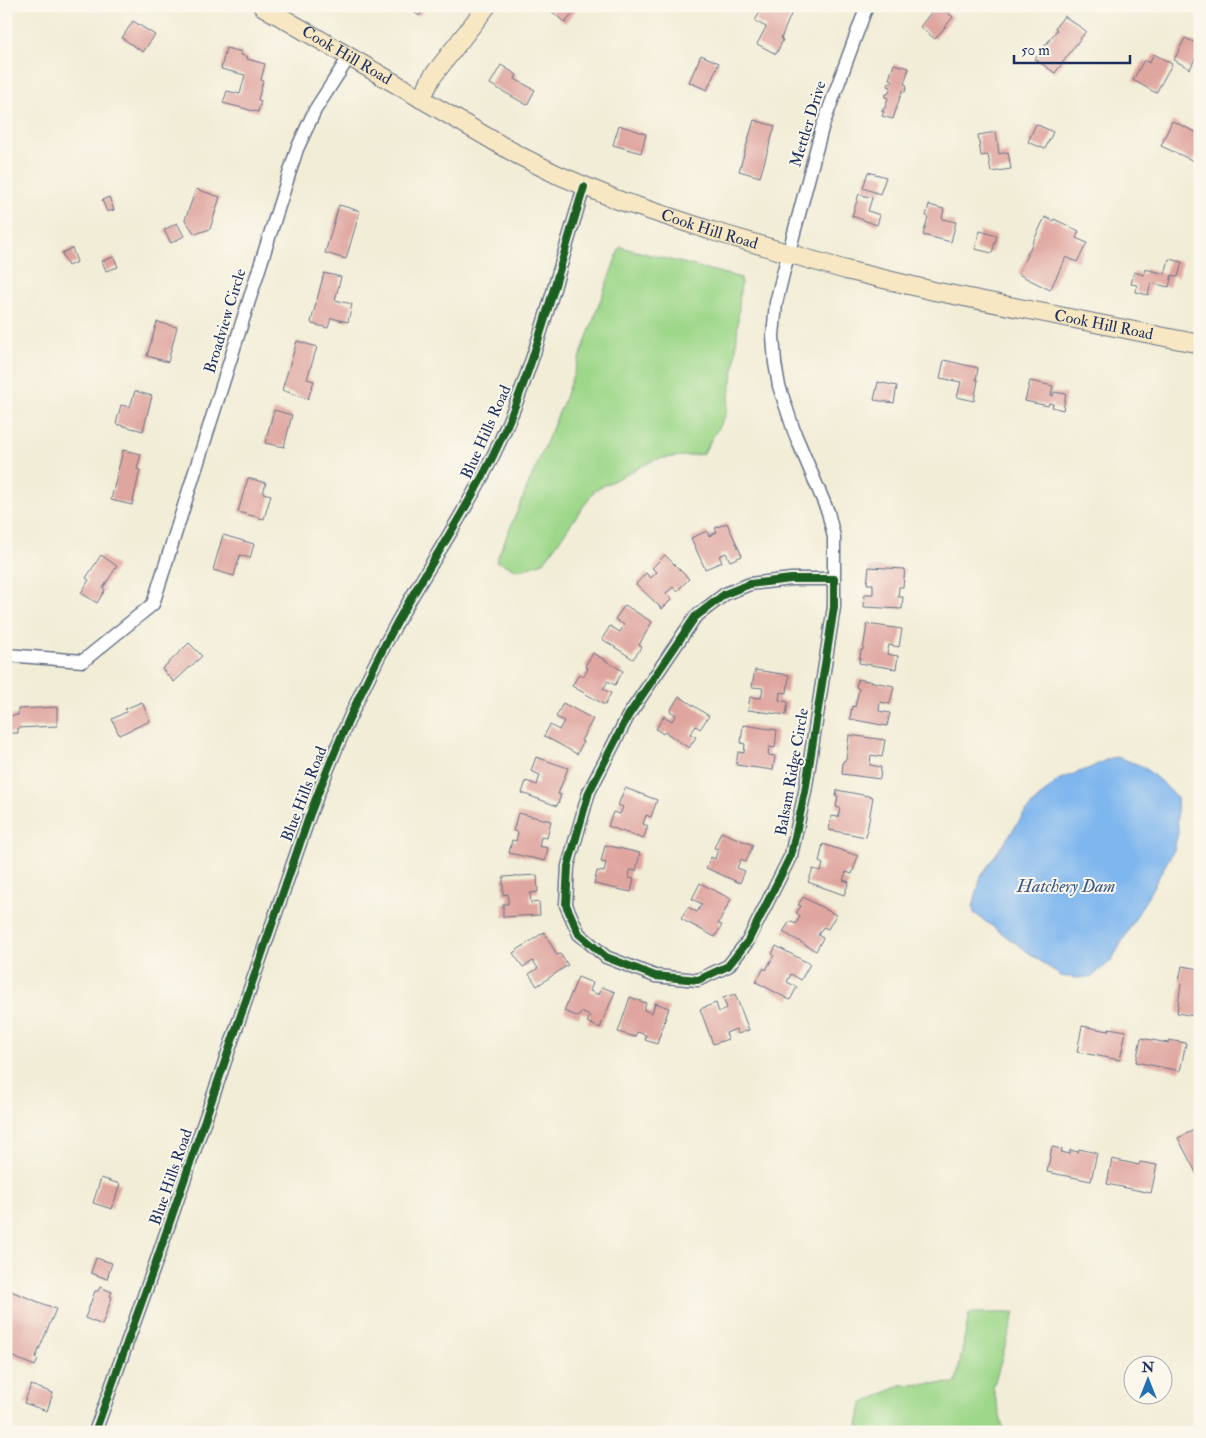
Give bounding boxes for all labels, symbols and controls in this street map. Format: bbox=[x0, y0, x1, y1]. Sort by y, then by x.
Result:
street label: Cook Hill Road bbox=[298, 21, 395, 89]
scale bar bbox=[1014, 32, 1130, 64]
text: 50 m bbox=[1021, 41, 1050, 60]
street label: Mettler Drive bbox=[785, 78, 831, 169]
street label: Cook Hill Road bbox=[658, 205, 760, 254]
street label: Broadview Circle bbox=[200, 266, 250, 376]
street label: Cook Hill Road bbox=[1052, 305, 1155, 344]
street label: Blue Hills Road bbox=[456, 382, 516, 482]
street label: Balsam Ridge Circle bbox=[771, 706, 813, 837]
street label: Blue Hills Road bbox=[277, 743, 331, 845]
water label: Hatchery Dam bbox=[1016, 875, 1115, 898]
street label: Blue Hills Road bbox=[145, 1126, 197, 1228]
north arrow bbox=[1124, 1356, 1174, 1406]
text: N bbox=[1141, 1359, 1155, 1376]

